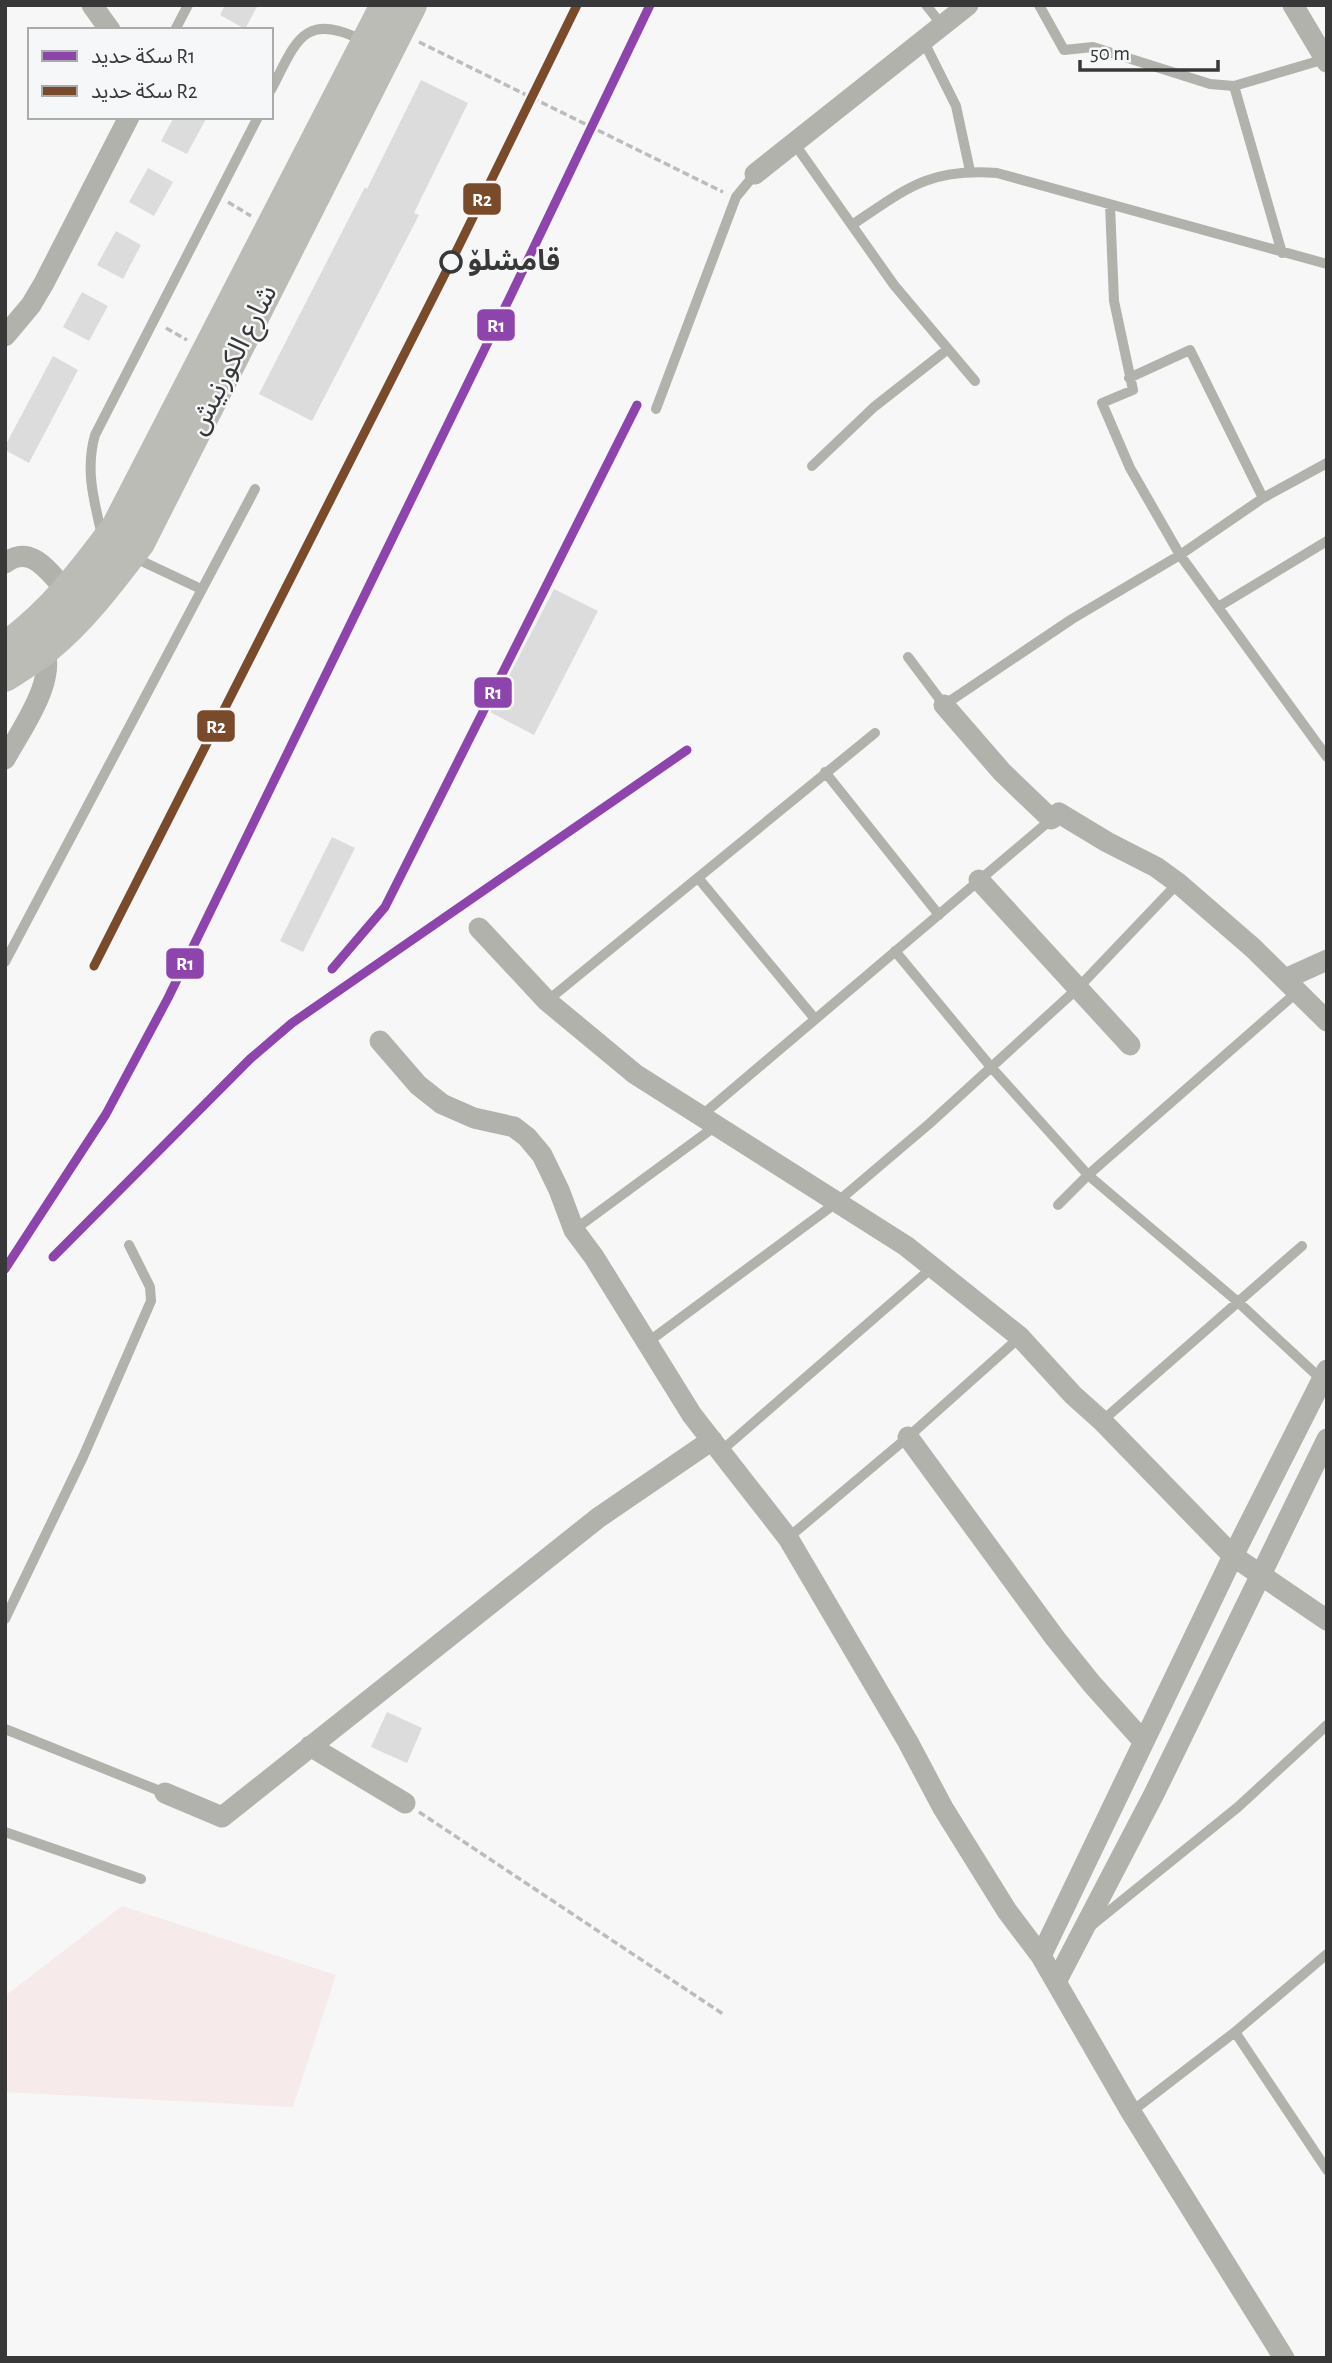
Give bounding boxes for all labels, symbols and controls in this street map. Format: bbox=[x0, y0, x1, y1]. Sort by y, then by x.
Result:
legend bbox=[28, 28, 273, 119]
scale bar bbox=[1080, 28, 1218, 72]
text: 50 m bbox=[1090, 43, 1130, 64]
text: سكة حديد R1 bbox=[91, 46, 195, 67]
text: سكة حديد R2 bbox=[91, 81, 197, 102]
line badge: R2 bbox=[462, 182, 502, 216]
text: R2 bbox=[472, 191, 492, 210]
place label: قامشلۆ bbox=[468, 247, 560, 276]
marker: قامشلۆ bbox=[440, 251, 462, 273]
street label: شارع الكورنيش bbox=[183, 281, 287, 441]
line badge: R1 bbox=[476, 308, 516, 342]
text: R1 bbox=[487, 317, 505, 336]
line badge: R1 bbox=[473, 676, 513, 709]
text: R1 bbox=[484, 684, 502, 703]
line badge: R2 bbox=[196, 709, 236, 743]
text: R2 bbox=[206, 718, 226, 737]
line badge: R1 bbox=[165, 947, 205, 980]
text: R1 bbox=[176, 955, 194, 974]

